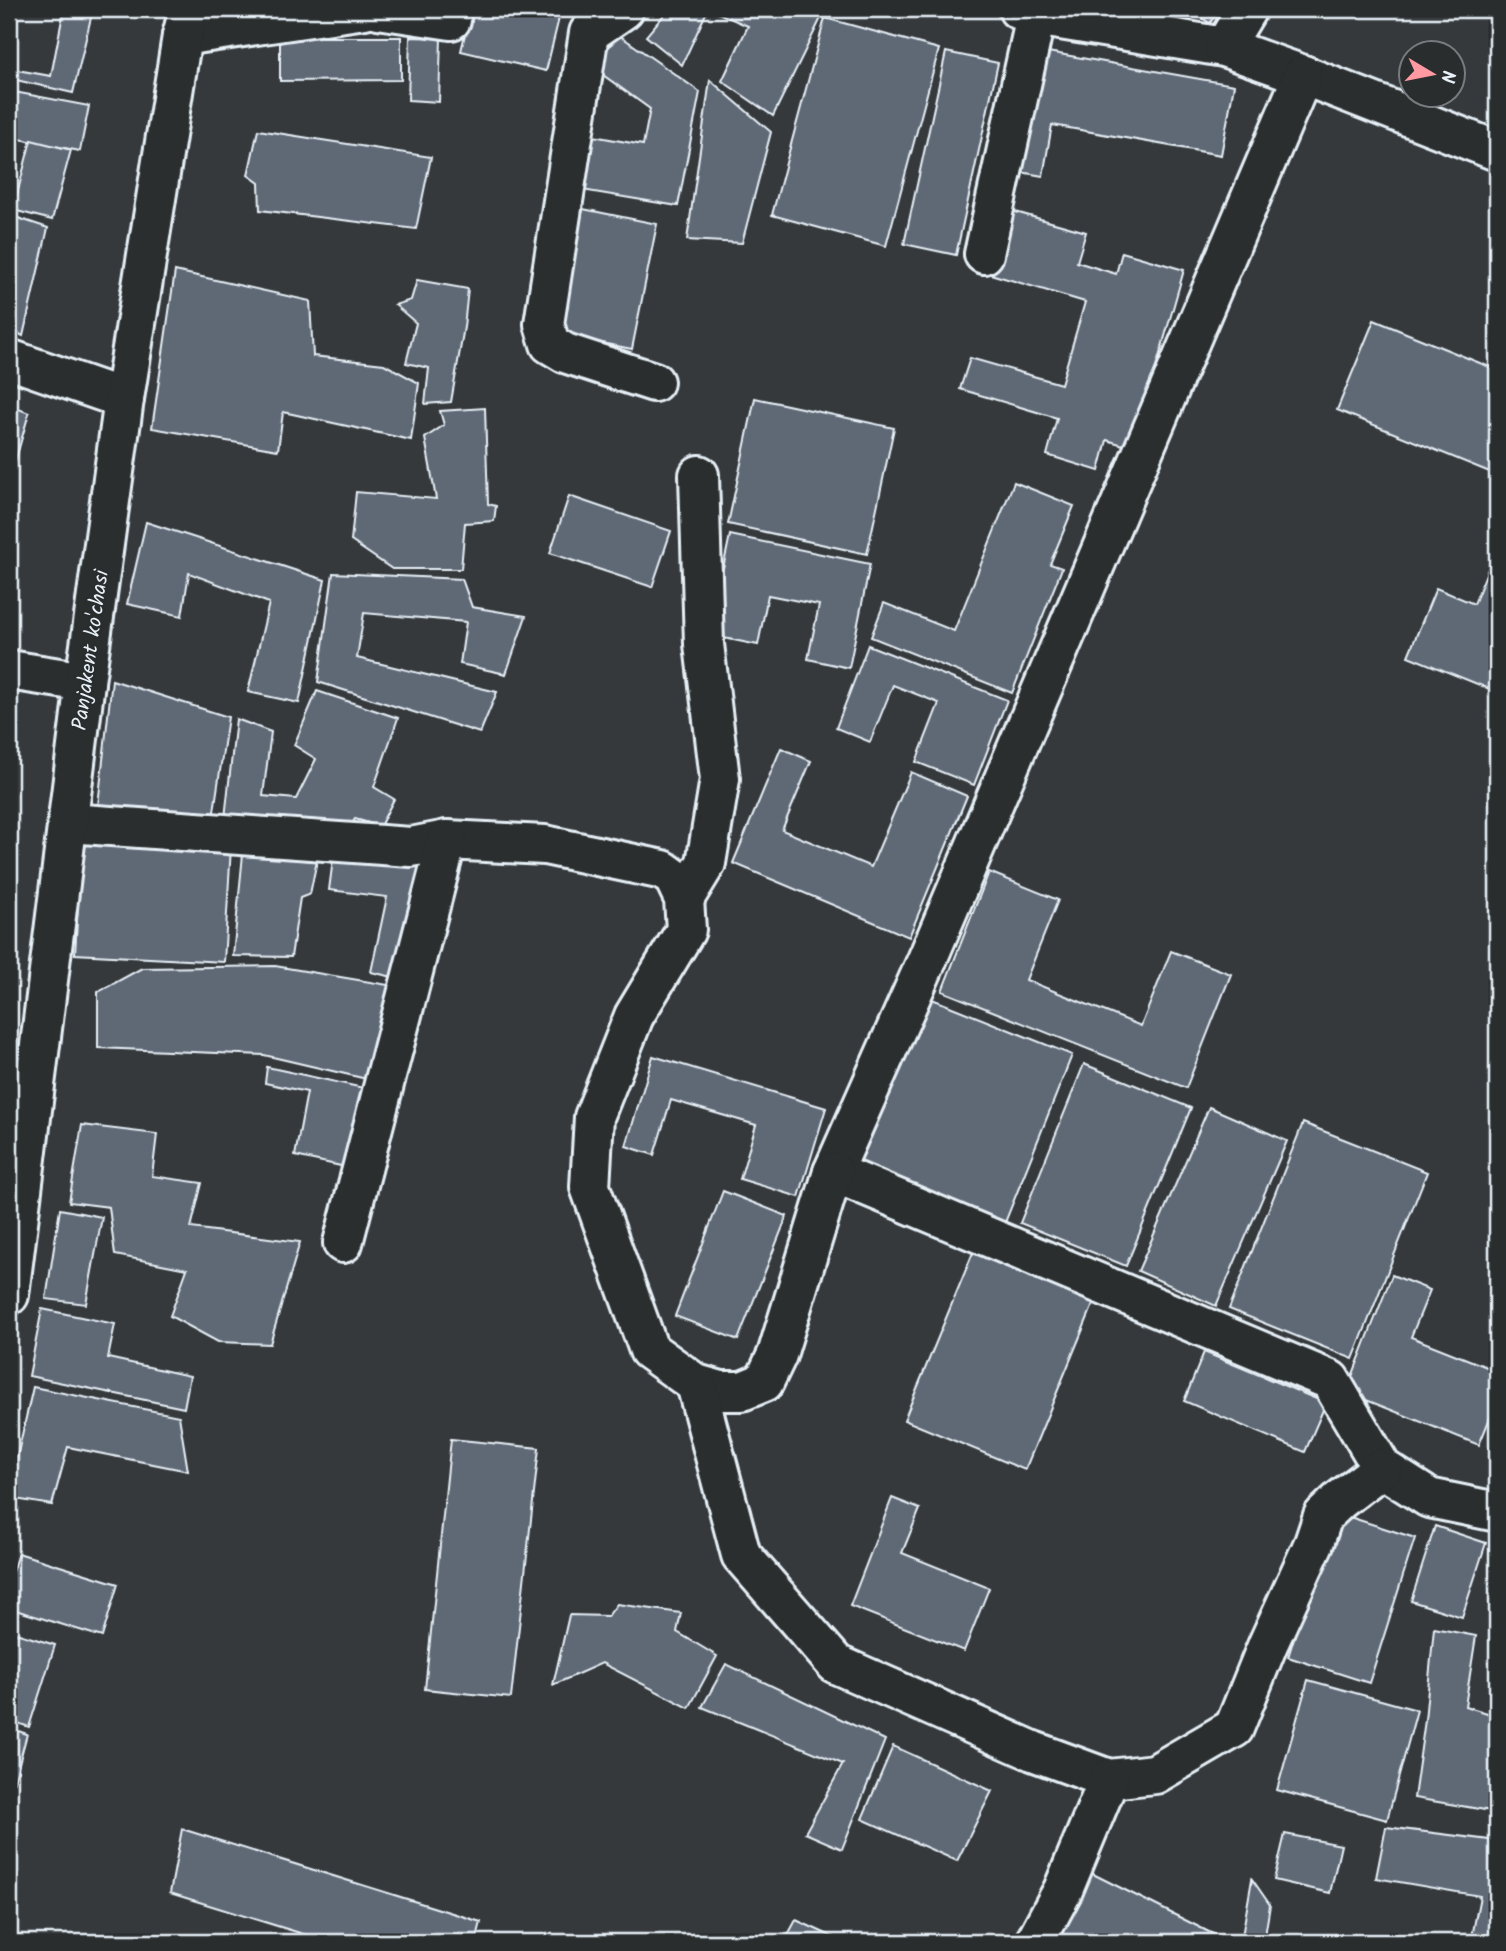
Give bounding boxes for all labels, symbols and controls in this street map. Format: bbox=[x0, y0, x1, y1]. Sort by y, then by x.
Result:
north arrow bbox=[1398, 38, 1468, 108]
text: N bbox=[1431, 68, 1463, 85]
street label: Panjakent ko'chasi bbox=[64, 567, 119, 732]

